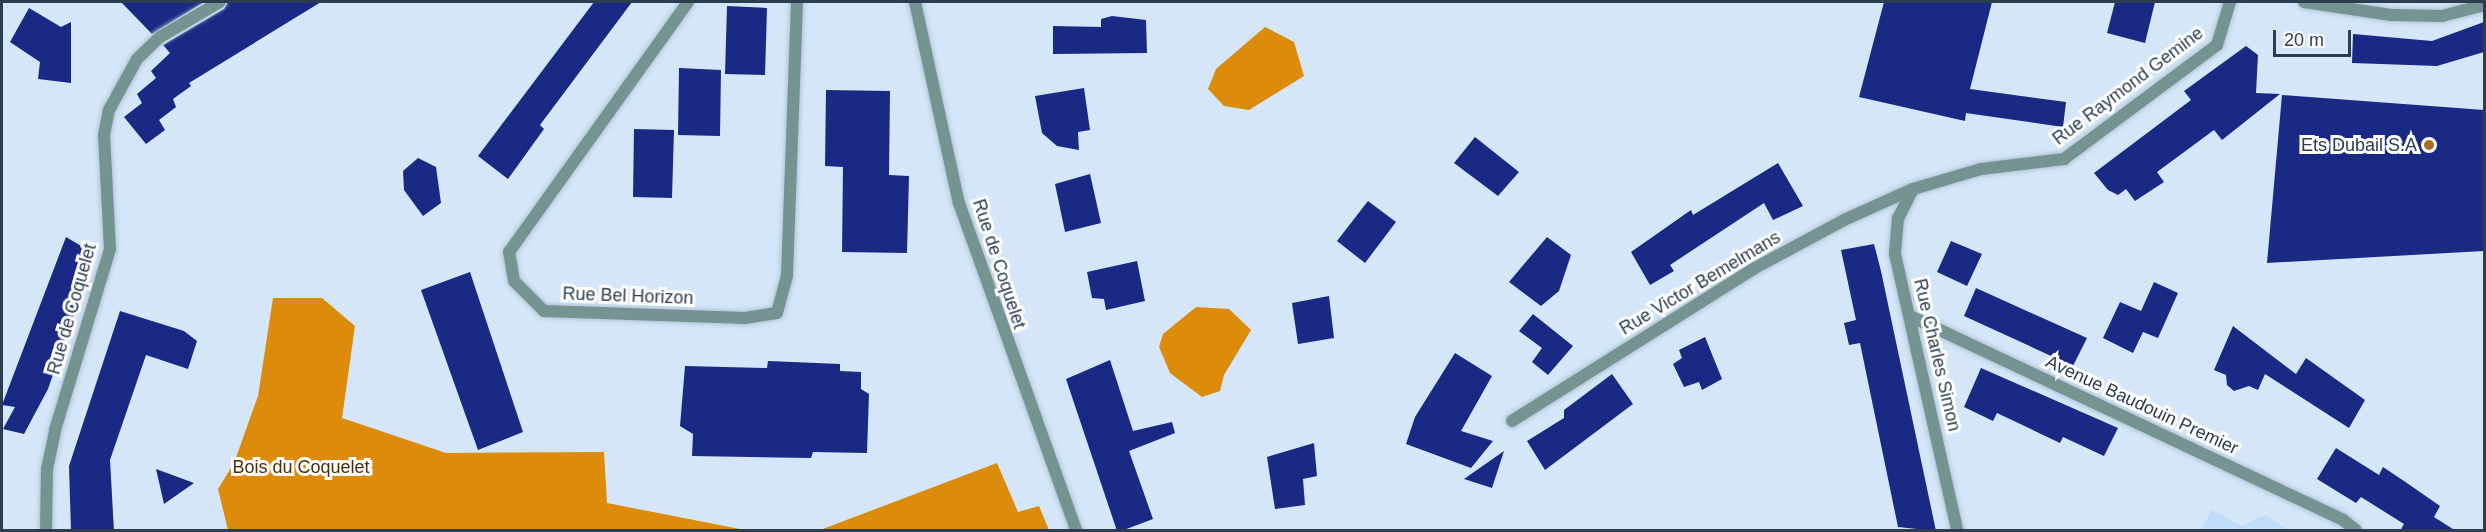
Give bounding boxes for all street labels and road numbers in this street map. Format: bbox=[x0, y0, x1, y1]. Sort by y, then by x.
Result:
street label: Rue Raymond Gemine bbox=[2048, 22, 2208, 150]
street label: Rue de Coquelet bbox=[968, 196, 1030, 332]
street label: Rue Victor Bemelmans bbox=[1616, 226, 1784, 340]
street label: Rue de Coquelet bbox=[43, 241, 101, 377]
street label: Rue Charles Simon bbox=[1909, 277, 1965, 433]
street label: Rue Bel Horizon bbox=[562, 283, 694, 309]
street label: Avenue Baudouin Premier bbox=[2042, 351, 2242, 459]

